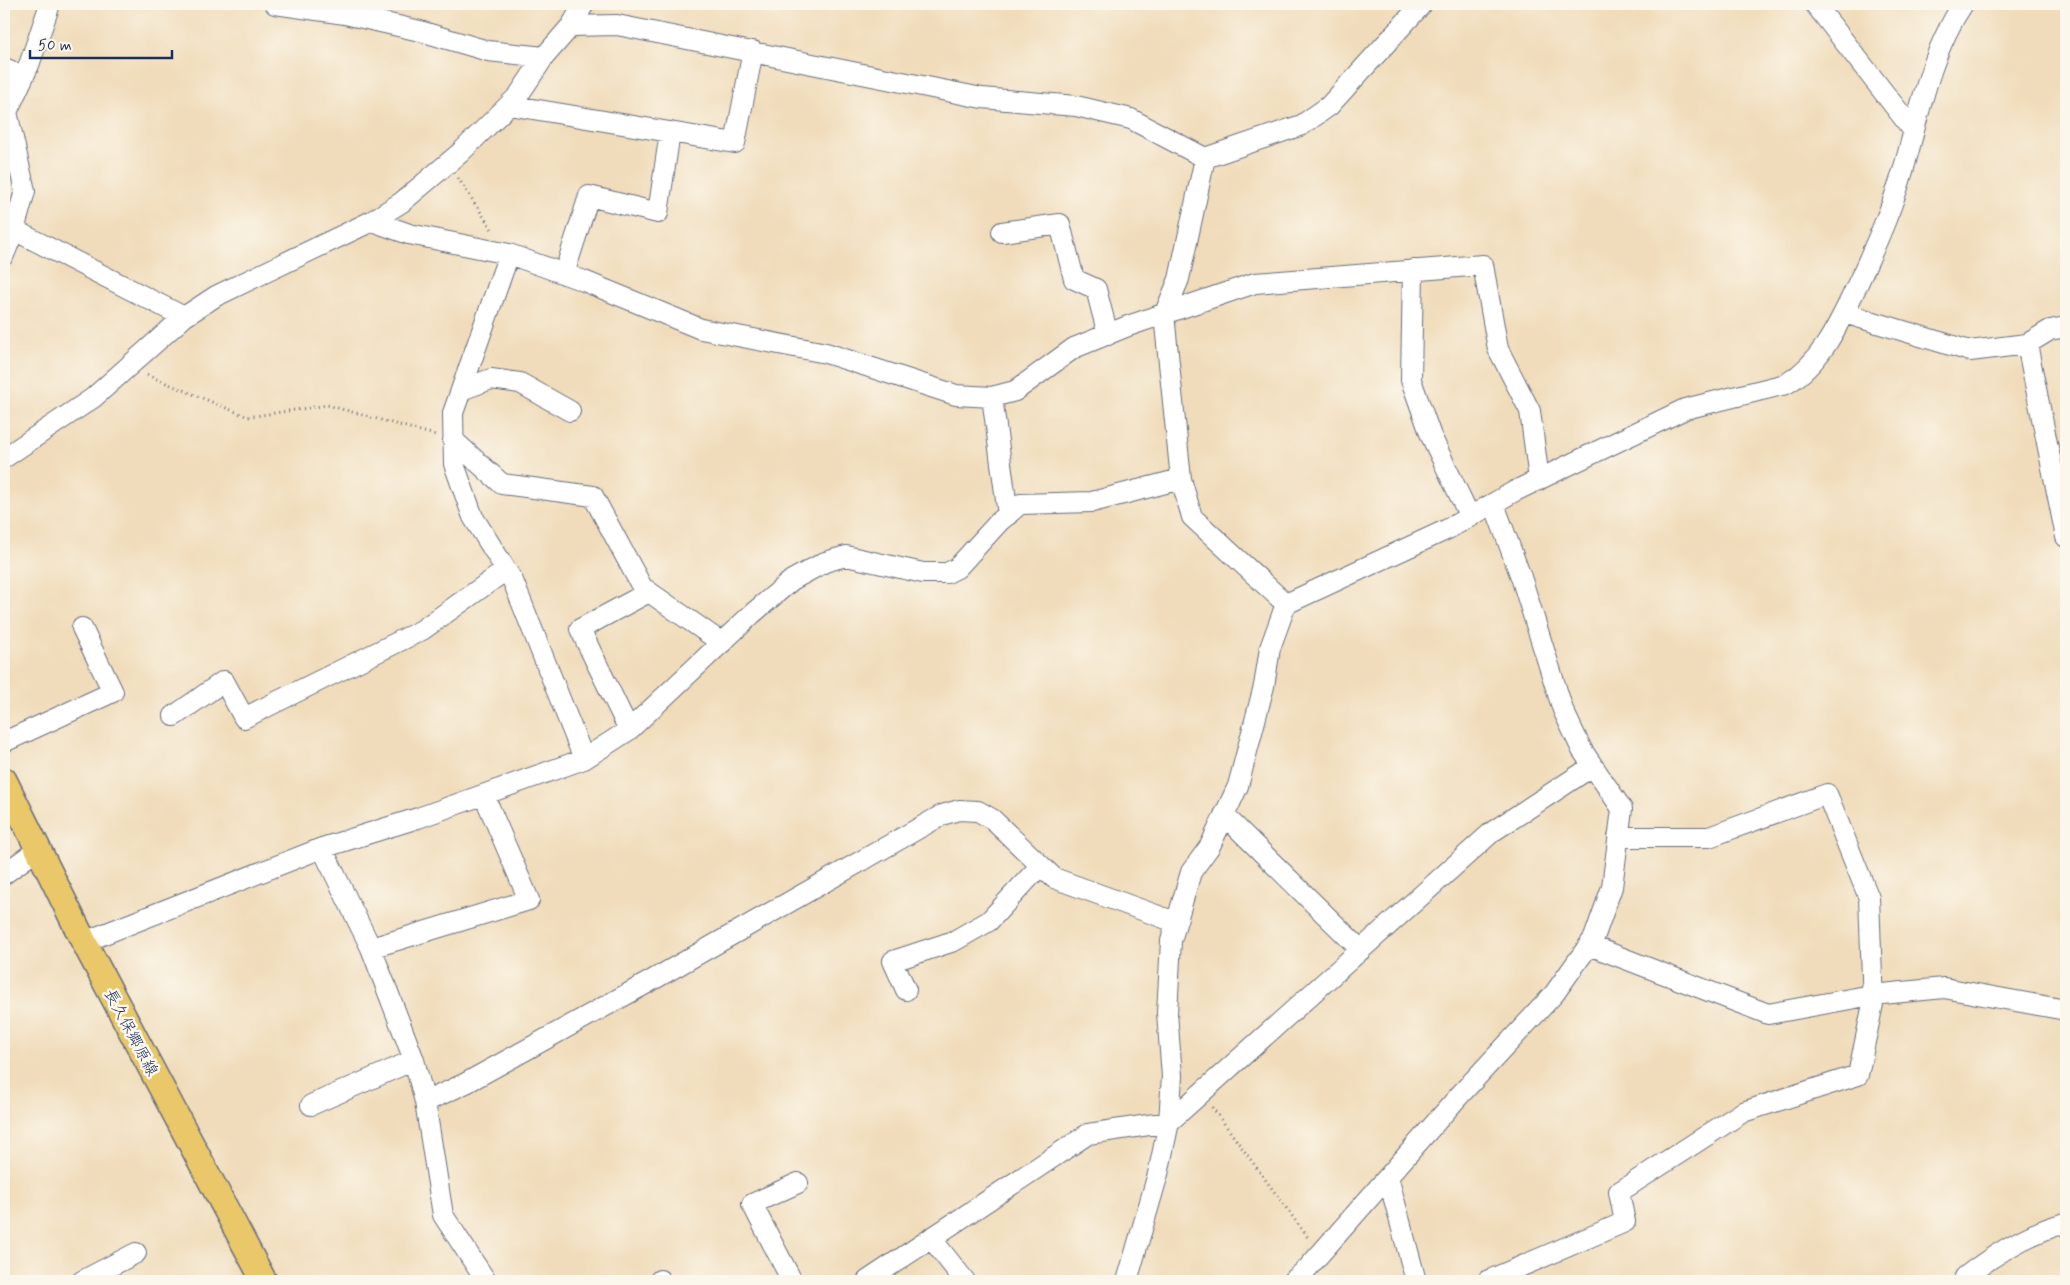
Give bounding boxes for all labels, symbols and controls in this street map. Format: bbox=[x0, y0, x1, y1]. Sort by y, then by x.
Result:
scale bar bbox=[30, 28, 172, 60]
text: 50 m bbox=[38, 36, 72, 56]
street label: 長久保郷原線 bbox=[99, 985, 162, 1080]

